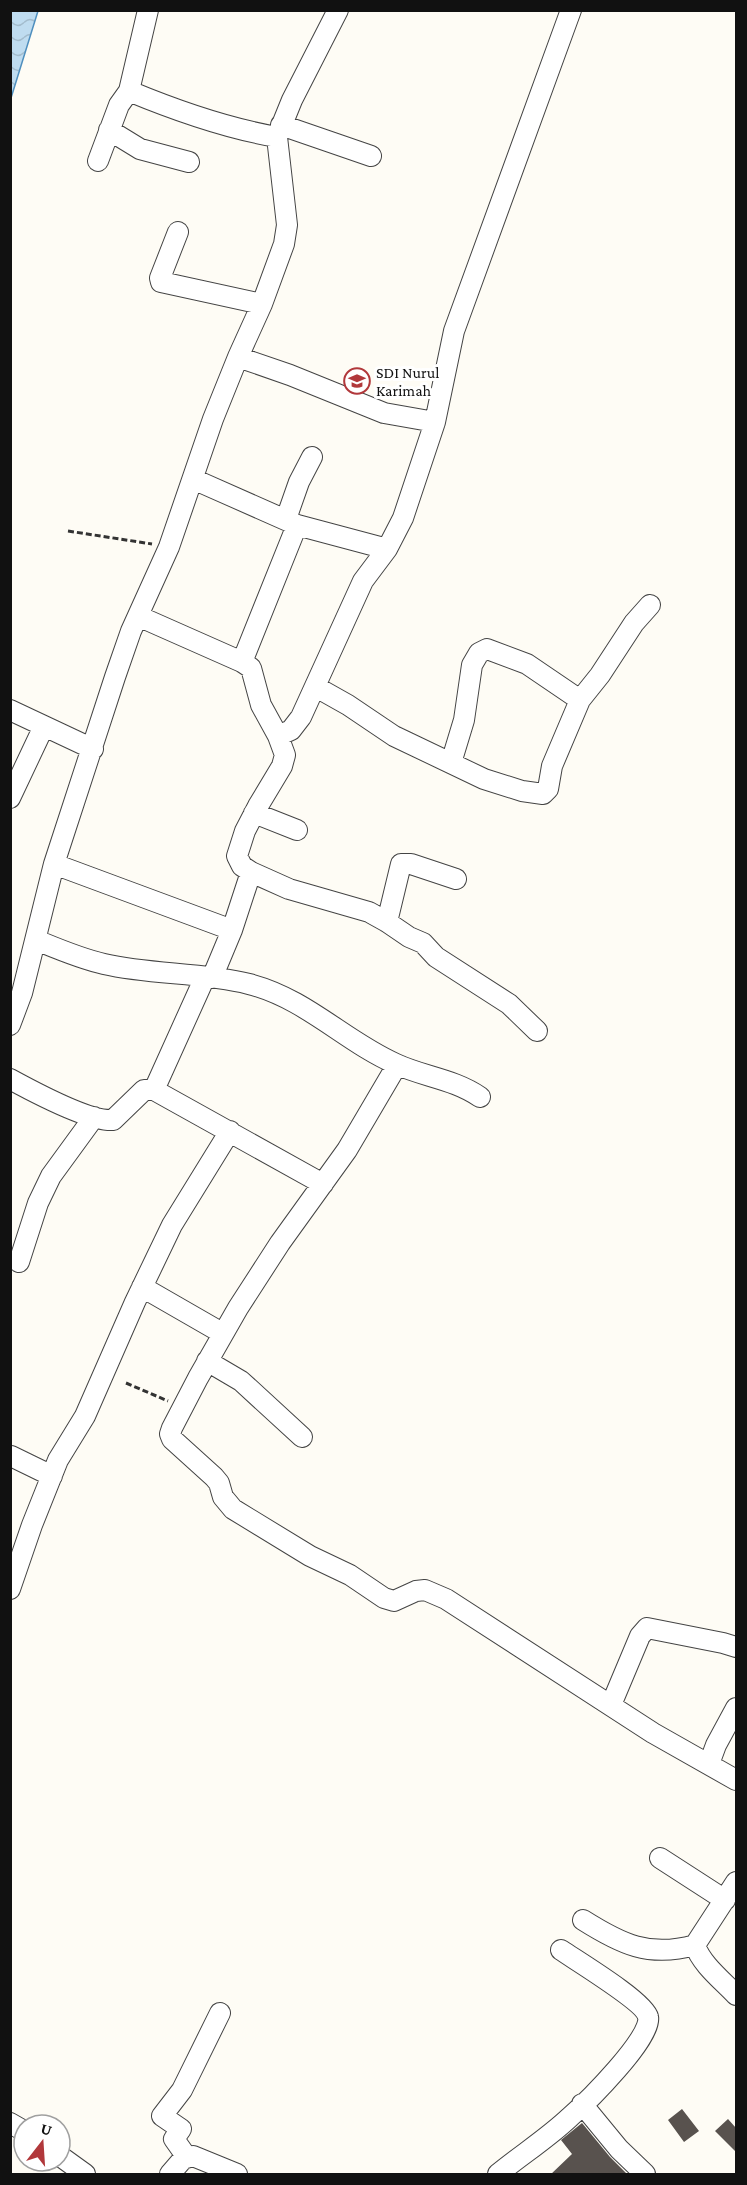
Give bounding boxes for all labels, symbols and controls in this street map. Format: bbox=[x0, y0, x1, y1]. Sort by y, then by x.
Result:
place label: SDI Nurul Karimah bbox=[376, 364, 439, 399]
school or university icon: SDI Nurul Karimah bbox=[342, 366, 372, 396]
north arrow bbox=[12, 2113, 72, 2173]
text: U bbox=[39, 2119, 54, 2139]

